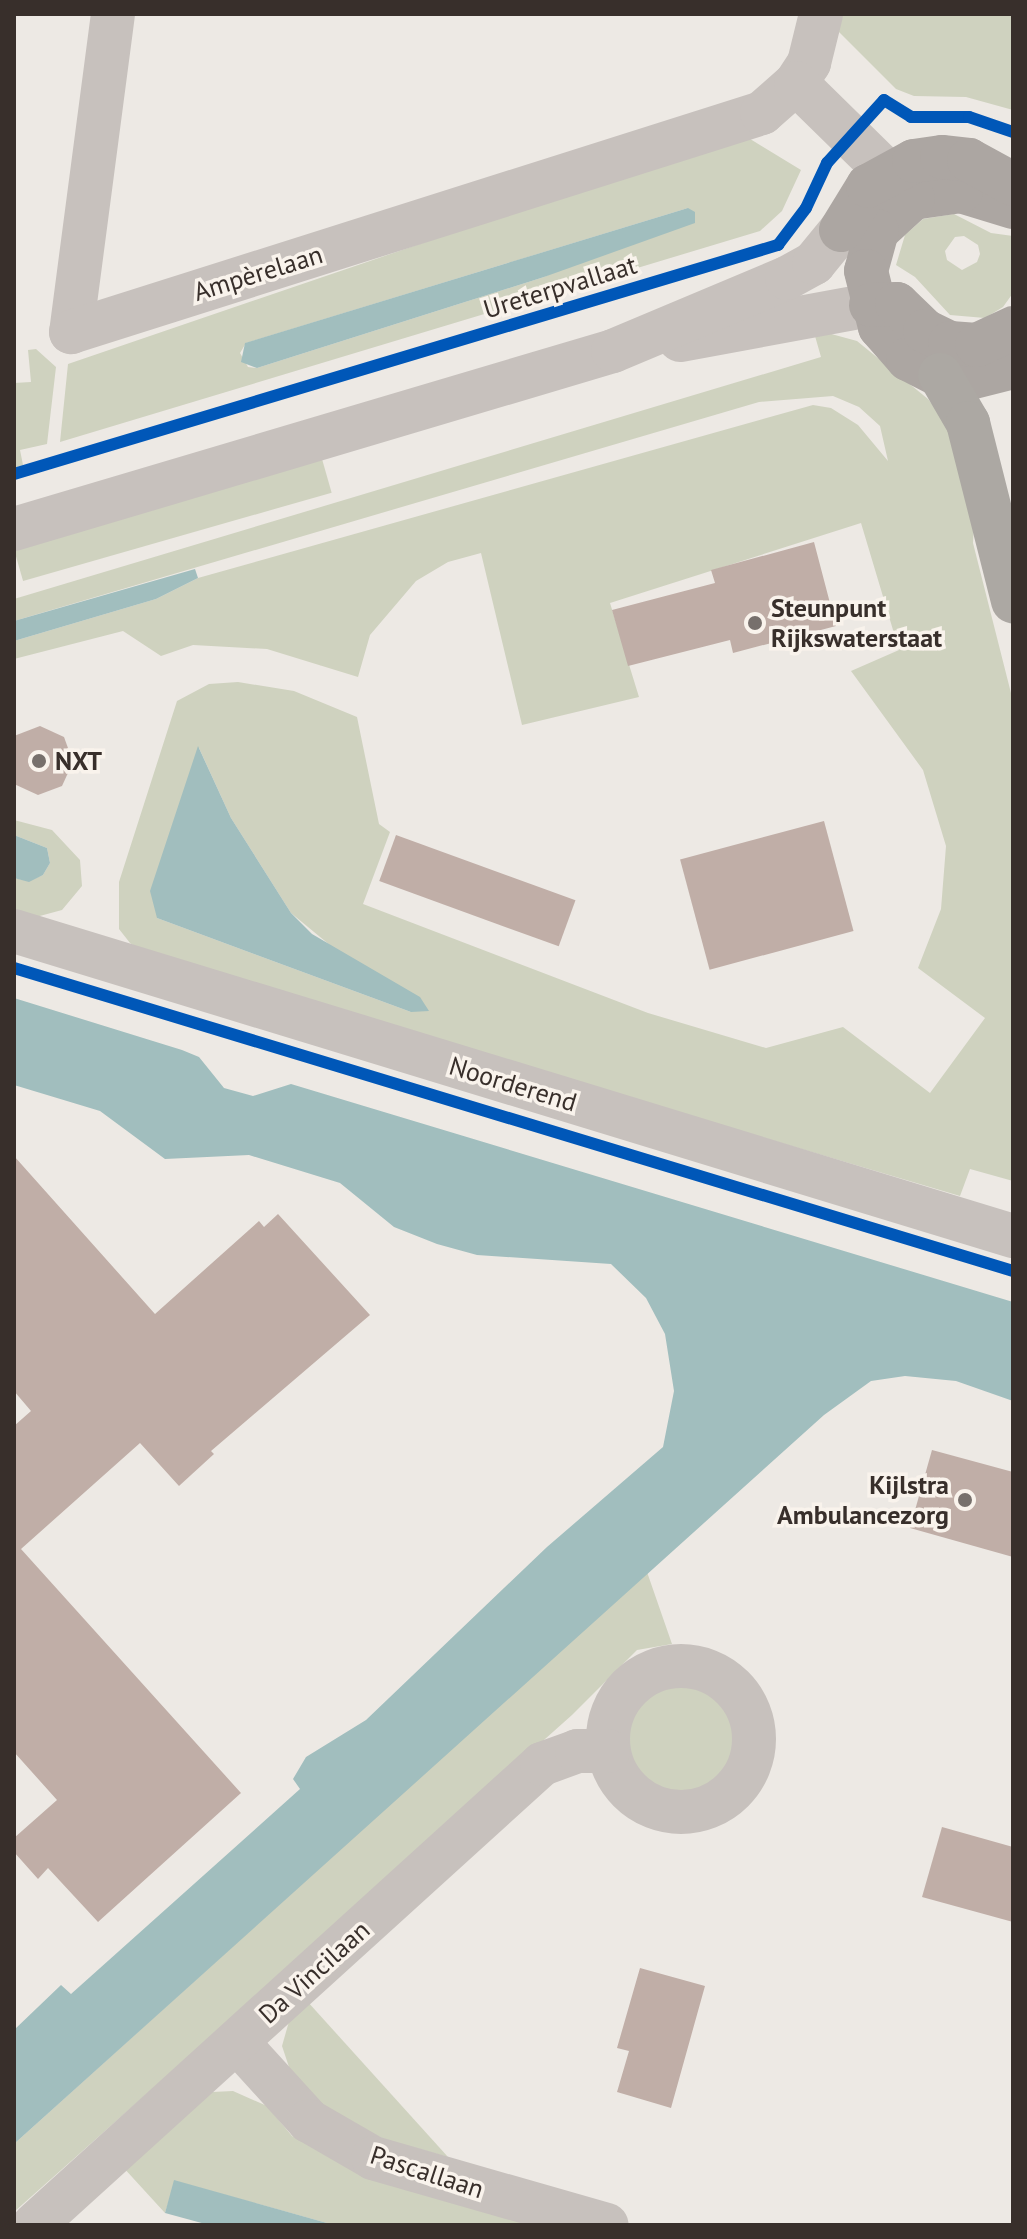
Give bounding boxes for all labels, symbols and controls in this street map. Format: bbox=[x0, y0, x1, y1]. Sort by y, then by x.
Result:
street label: Ampèrelaan bbox=[190, 239, 326, 307]
street label: Ureterpvallaat bbox=[480, 249, 640, 325]
place label: Steunpunt Rijkswaterstaat bbox=[771, 592, 942, 654]
marker: Steunpunt Rijkswaterstaat bbox=[746, 614, 764, 632]
place label: NXT bbox=[55, 745, 102, 777]
marker: NXT bbox=[30, 752, 48, 770]
street label: Noorderend bbox=[445, 1050, 581, 1118]
place label: Kijlstra Ambulancezorg bbox=[777, 1469, 949, 1530]
marker: Kijlstra Ambulancezorg bbox=[956, 1491, 974, 1509]
street label: Da Vincilaan bbox=[252, 1914, 376, 2030]
street label: Pascallaan bbox=[366, 2139, 488, 2205]

